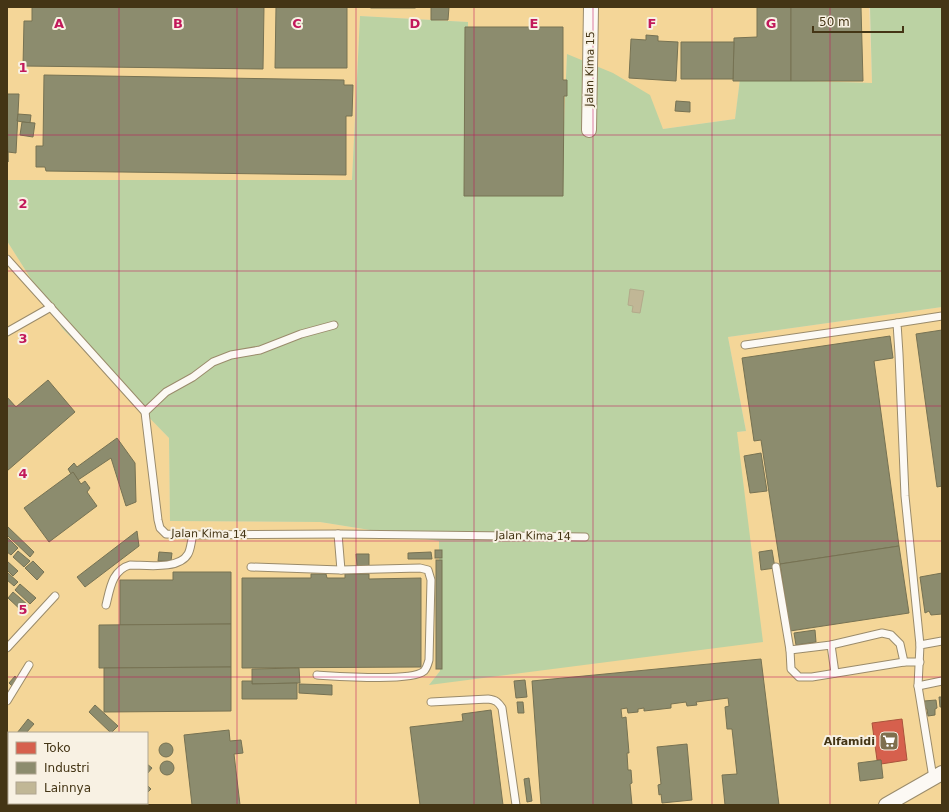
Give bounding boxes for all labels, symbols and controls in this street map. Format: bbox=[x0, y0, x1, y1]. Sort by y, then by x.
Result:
scale bar bbox=[813, 8, 903, 34]
text: 50 m bbox=[819, 15, 850, 29]
text: A bbox=[54, 16, 64, 31]
text: B bbox=[173, 16, 183, 31]
text: C bbox=[292, 16, 302, 31]
text: D bbox=[410, 16, 421, 31]
text: E bbox=[530, 16, 538, 31]
text: F bbox=[648, 16, 656, 31]
text: G bbox=[766, 16, 776, 31]
street label: Jalan Kima 15 bbox=[583, 31, 597, 108]
text: 1 bbox=[18, 60, 28, 75]
text: 2 bbox=[18, 196, 28, 211]
text: 3 bbox=[18, 331, 28, 346]
text: 4 bbox=[18, 466, 28, 481]
street label: Jalan Kima 14 bbox=[170, 527, 247, 541]
street label: Jalan Kima 14 bbox=[494, 529, 571, 543]
text: 5 bbox=[18, 602, 28, 617]
supermarket icon: Alfamidi bbox=[878, 730, 900, 752]
legend bbox=[8, 732, 148, 804]
place label: Alfamidi bbox=[824, 735, 875, 748]
text: Toko bbox=[43, 741, 71, 755]
text: Industri bbox=[44, 761, 90, 775]
text: Lainnya bbox=[44, 781, 91, 795]

